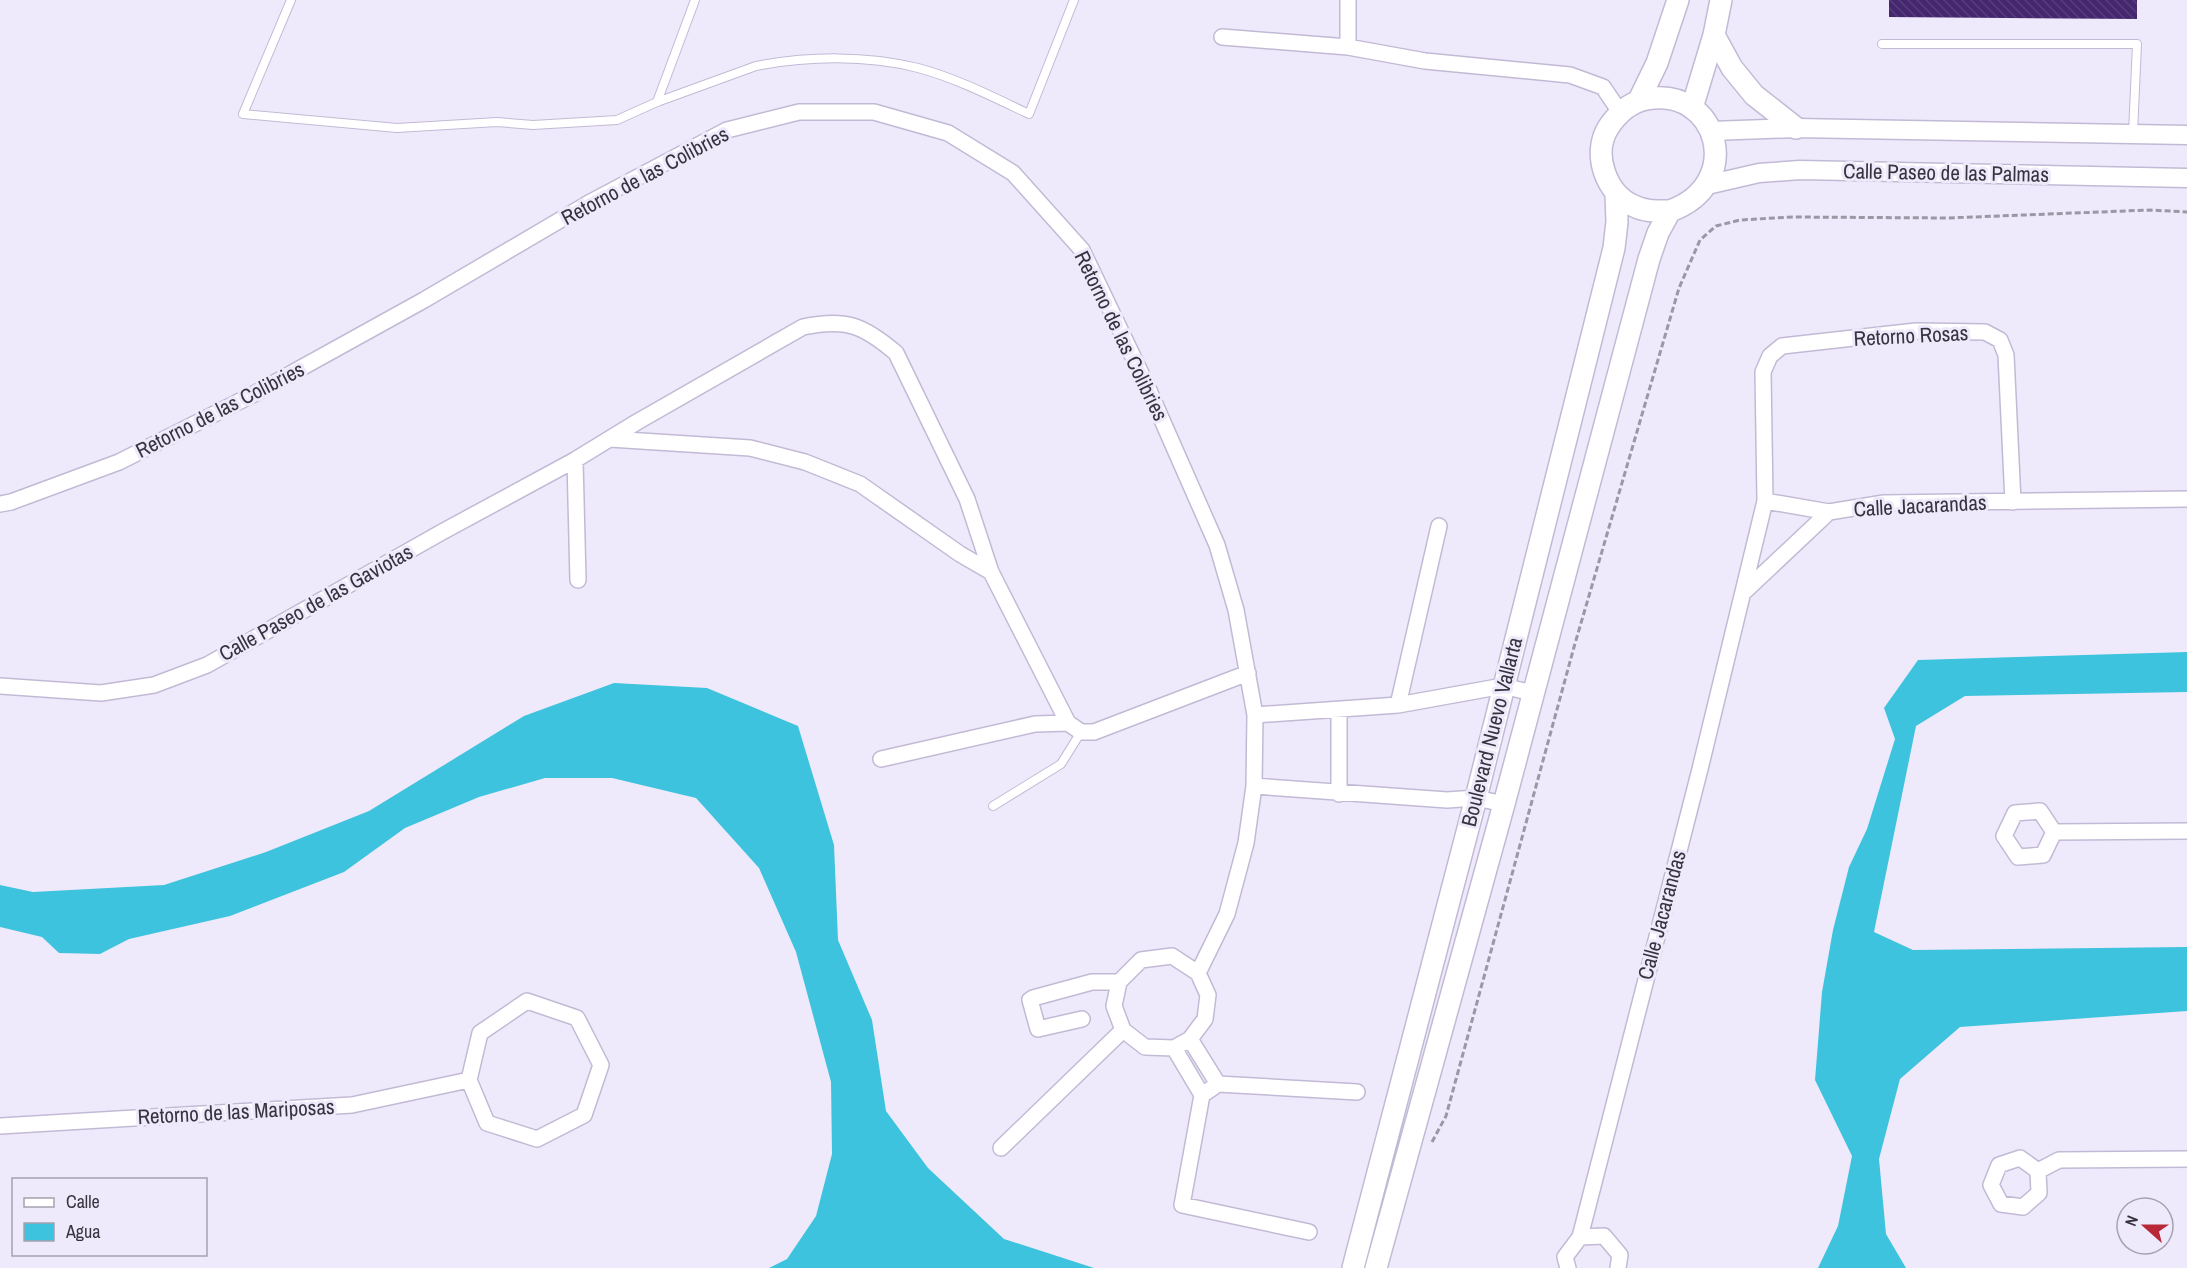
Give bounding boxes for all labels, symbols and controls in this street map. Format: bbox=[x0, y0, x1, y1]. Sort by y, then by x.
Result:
street label: Retorno de las Colibries bbox=[556, 119, 734, 232]
street label: Calle Paseo de las Palmas bbox=[1843, 156, 2049, 189]
street label: Retorno de las Colibries bbox=[1068, 246, 1175, 426]
street label: Retorno Rosas bbox=[1853, 318, 1969, 353]
street label: Retorno de las Colibries bbox=[130, 354, 309, 465]
street label: Calle Jacarandas bbox=[1853, 488, 1987, 523]
street label: Calle Paseo de las Gaviotas bbox=[214, 537, 418, 668]
street label: Boulevard Nuevo Vallarta bbox=[1454, 634, 1529, 830]
street label: Calle Jacarandas bbox=[1630, 847, 1693, 983]
street label: Retorno de las Mariposas bbox=[137, 1092, 335, 1131]
legend bbox=[12, 1178, 207, 1256]
text: Calle bbox=[66, 1189, 100, 1214]
north arrow bbox=[2115, 1196, 2175, 1256]
text: N bbox=[2119, 1212, 2143, 1229]
text: Agua bbox=[65, 1219, 100, 1244]

